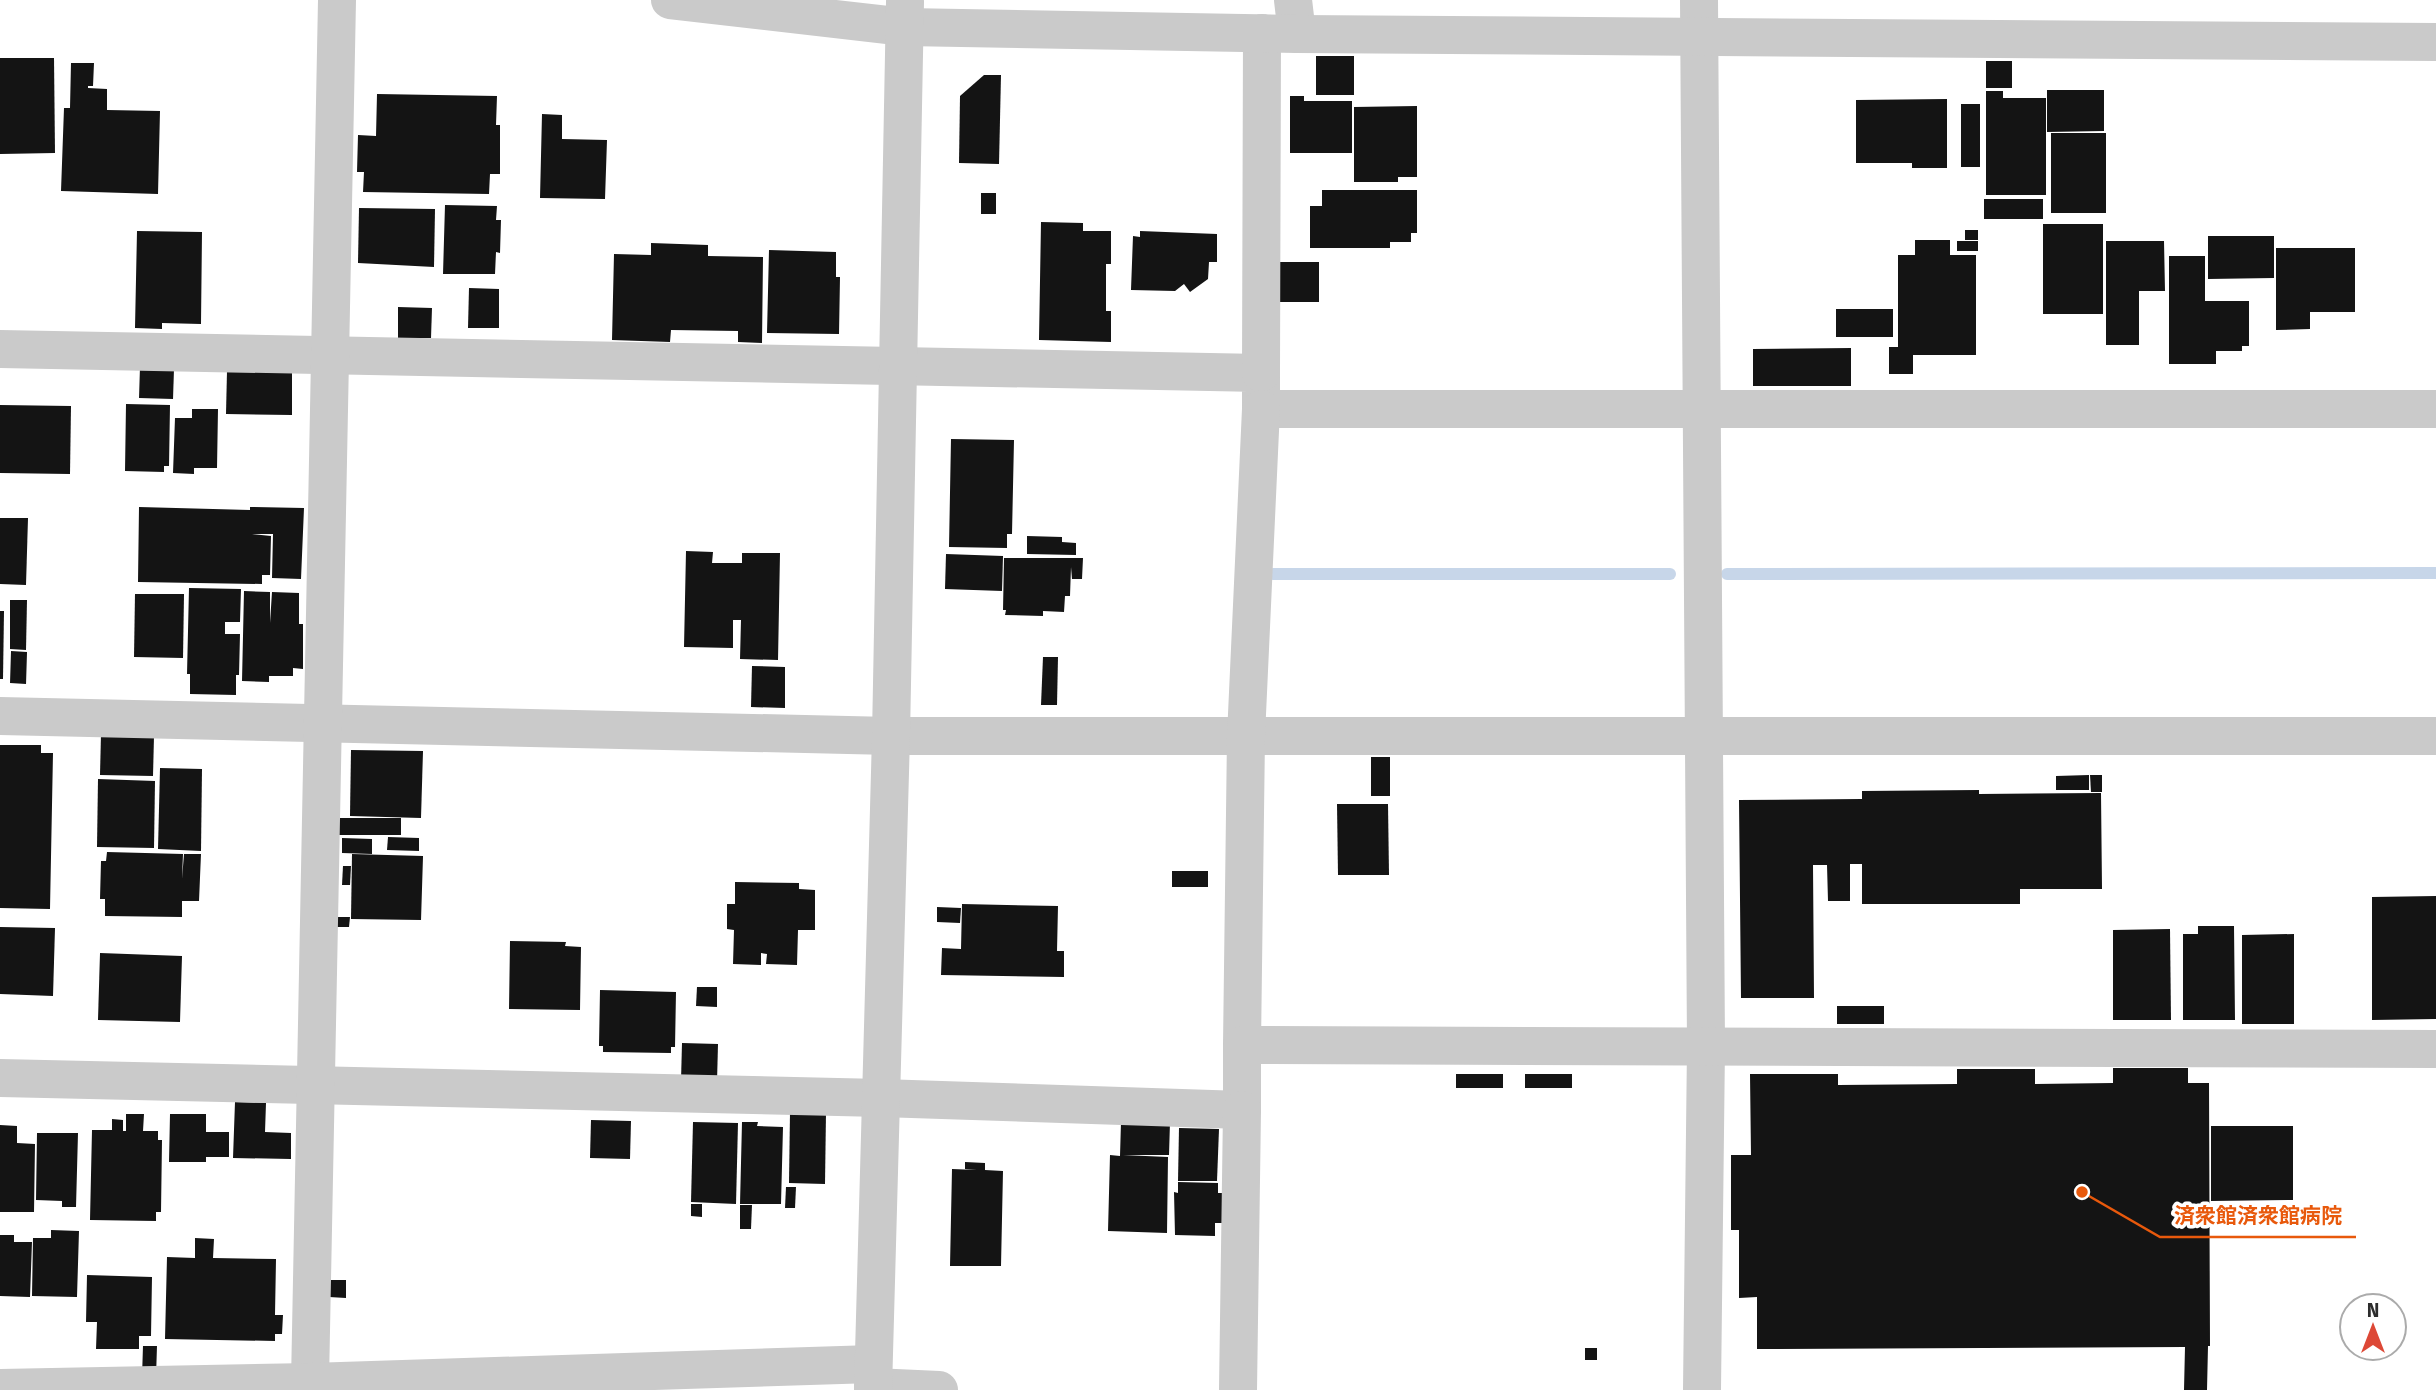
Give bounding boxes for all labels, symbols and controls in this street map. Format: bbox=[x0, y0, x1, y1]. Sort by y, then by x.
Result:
callout: 済衆館済衆館病院 bbox=[2160, 1195, 2356, 1237]
text: 済衆館済衆館病院 bbox=[2174, 1203, 2342, 1229]
north arrow bbox=[2338, 1292, 2408, 1362]
text: N bbox=[2367, 1299, 2379, 1322]

